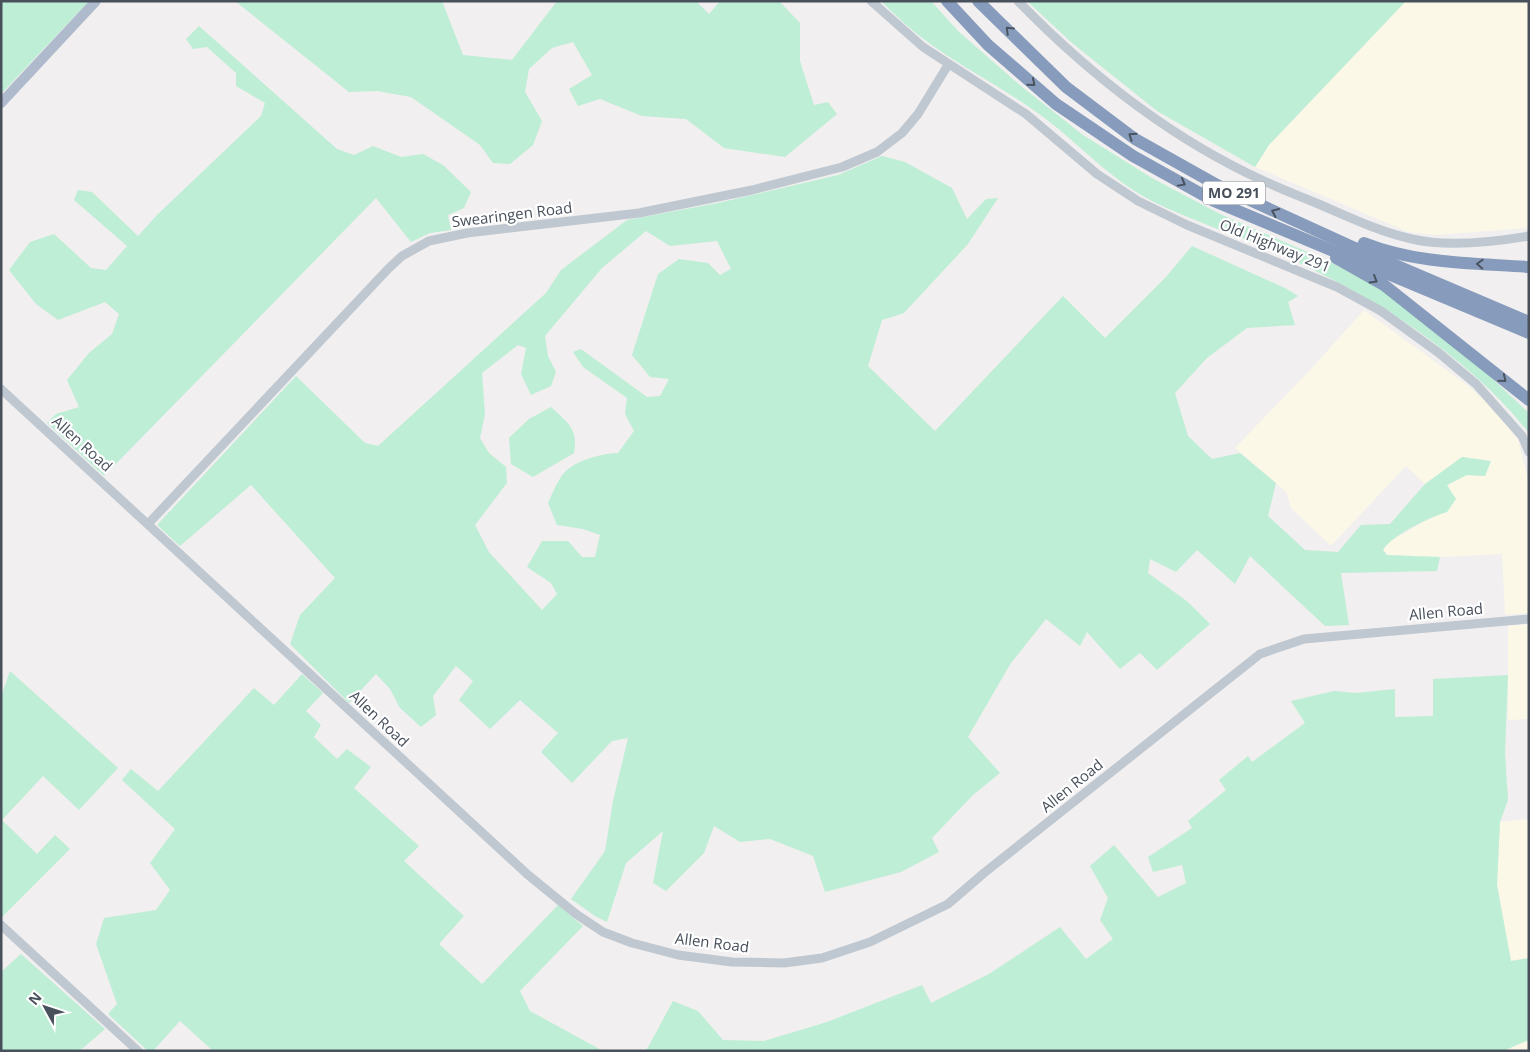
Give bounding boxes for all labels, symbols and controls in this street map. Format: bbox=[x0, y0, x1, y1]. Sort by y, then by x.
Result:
one-way arrow bbox=[1006, 27, 1015, 36]
one-way arrow bbox=[1027, 77, 1036, 86]
one-way arrow bbox=[1128, 133, 1138, 142]
one-way arrow bbox=[1176, 177, 1185, 187]
road number: MO 291 bbox=[1203, 182, 1265, 204]
street label: Swearingen Road bbox=[451, 197, 573, 231]
one-way arrow bbox=[1271, 208, 1280, 218]
street label: Old Highway 291 bbox=[1217, 214, 1334, 276]
one-way arrow bbox=[1476, 258, 1484, 269]
one-way arrow bbox=[1369, 273, 1378, 283]
one-way arrow bbox=[1497, 374, 1506, 383]
street label: Allen Road bbox=[48, 411, 117, 476]
street label: Allen Road bbox=[1408, 598, 1484, 624]
street label: Allen Road bbox=[346, 686, 414, 751]
street label: Allen Road bbox=[1036, 754, 1107, 816]
street label: Allen Road bbox=[674, 928, 750, 956]
north arrow bbox=[20, 982, 70, 1032]
text: N bbox=[24, 988, 46, 1009]

